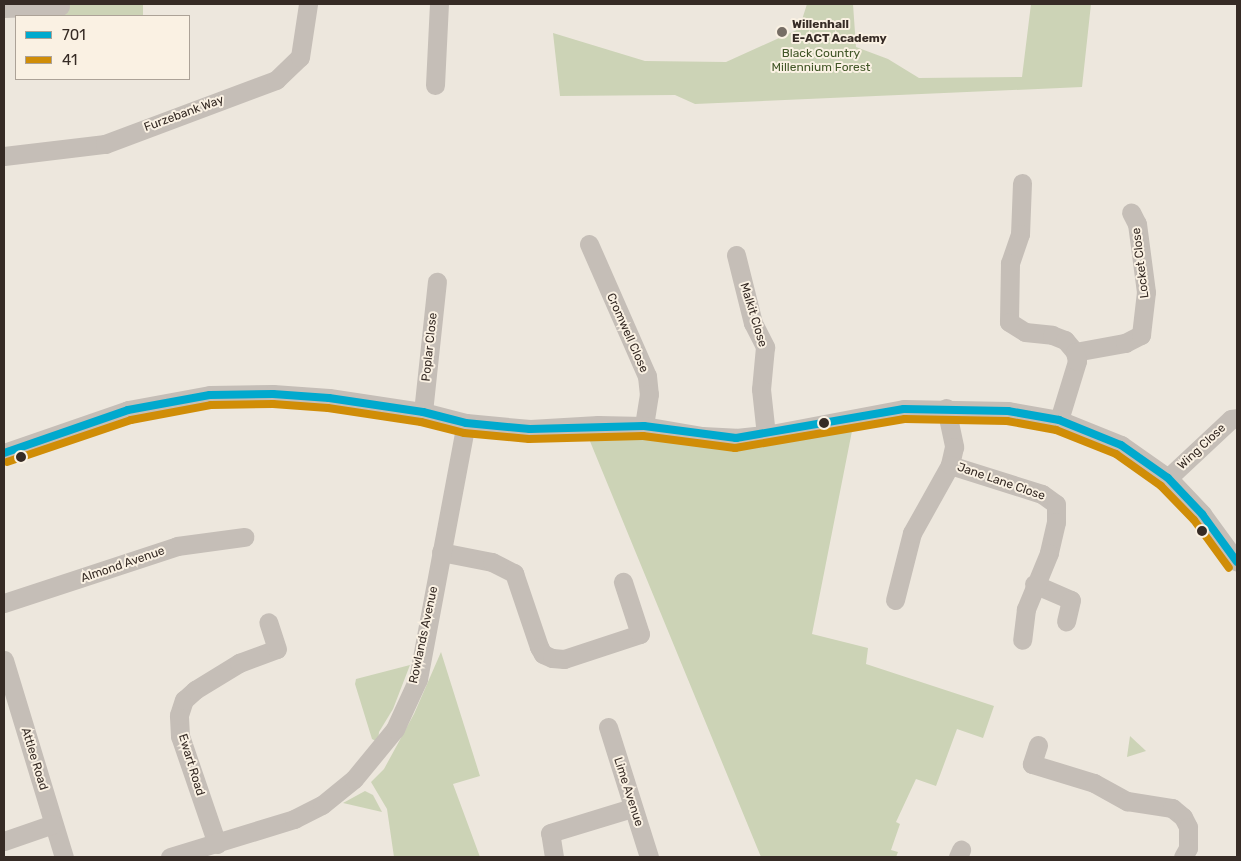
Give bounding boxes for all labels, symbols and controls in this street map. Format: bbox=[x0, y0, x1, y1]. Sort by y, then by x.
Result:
legend bbox=[15, 15, 190, 80]
place label: Willenhall E-ACT Academy bbox=[792, 18, 887, 46]
text: 701 bbox=[62, 26, 86, 44]
marker: Willenhall E-ACT Academy bbox=[776, 26, 788, 38]
park label: Black Country Millennium Forest bbox=[772, 47, 870, 75]
text: 41 bbox=[62, 51, 77, 69]
street label: Furzebank Way bbox=[142, 93, 226, 135]
street label: Locket Close bbox=[1130, 227, 1152, 299]
street label: Malkit Close bbox=[736, 281, 770, 349]
street label: Cromwell Close bbox=[603, 291, 651, 375]
street label: Poplar Close bbox=[419, 312, 441, 382]
unlabelled marker bbox=[819, 418, 829, 428]
street label: Wing Close bbox=[1175, 421, 1229, 473]
unlabelled marker bbox=[16, 452, 26, 462]
street label: Jane Lane Close bbox=[955, 460, 1047, 504]
unlabelled marker bbox=[1197, 526, 1207, 536]
street label: Almond Avenue bbox=[79, 544, 167, 586]
street label: Rowlands Avenue bbox=[407, 585, 441, 685]
street label: Attlee Road bbox=[18, 726, 50, 792]
street label: Ewart Road bbox=[175, 732, 207, 798]
street label: Lime Avenue bbox=[610, 756, 646, 828]

